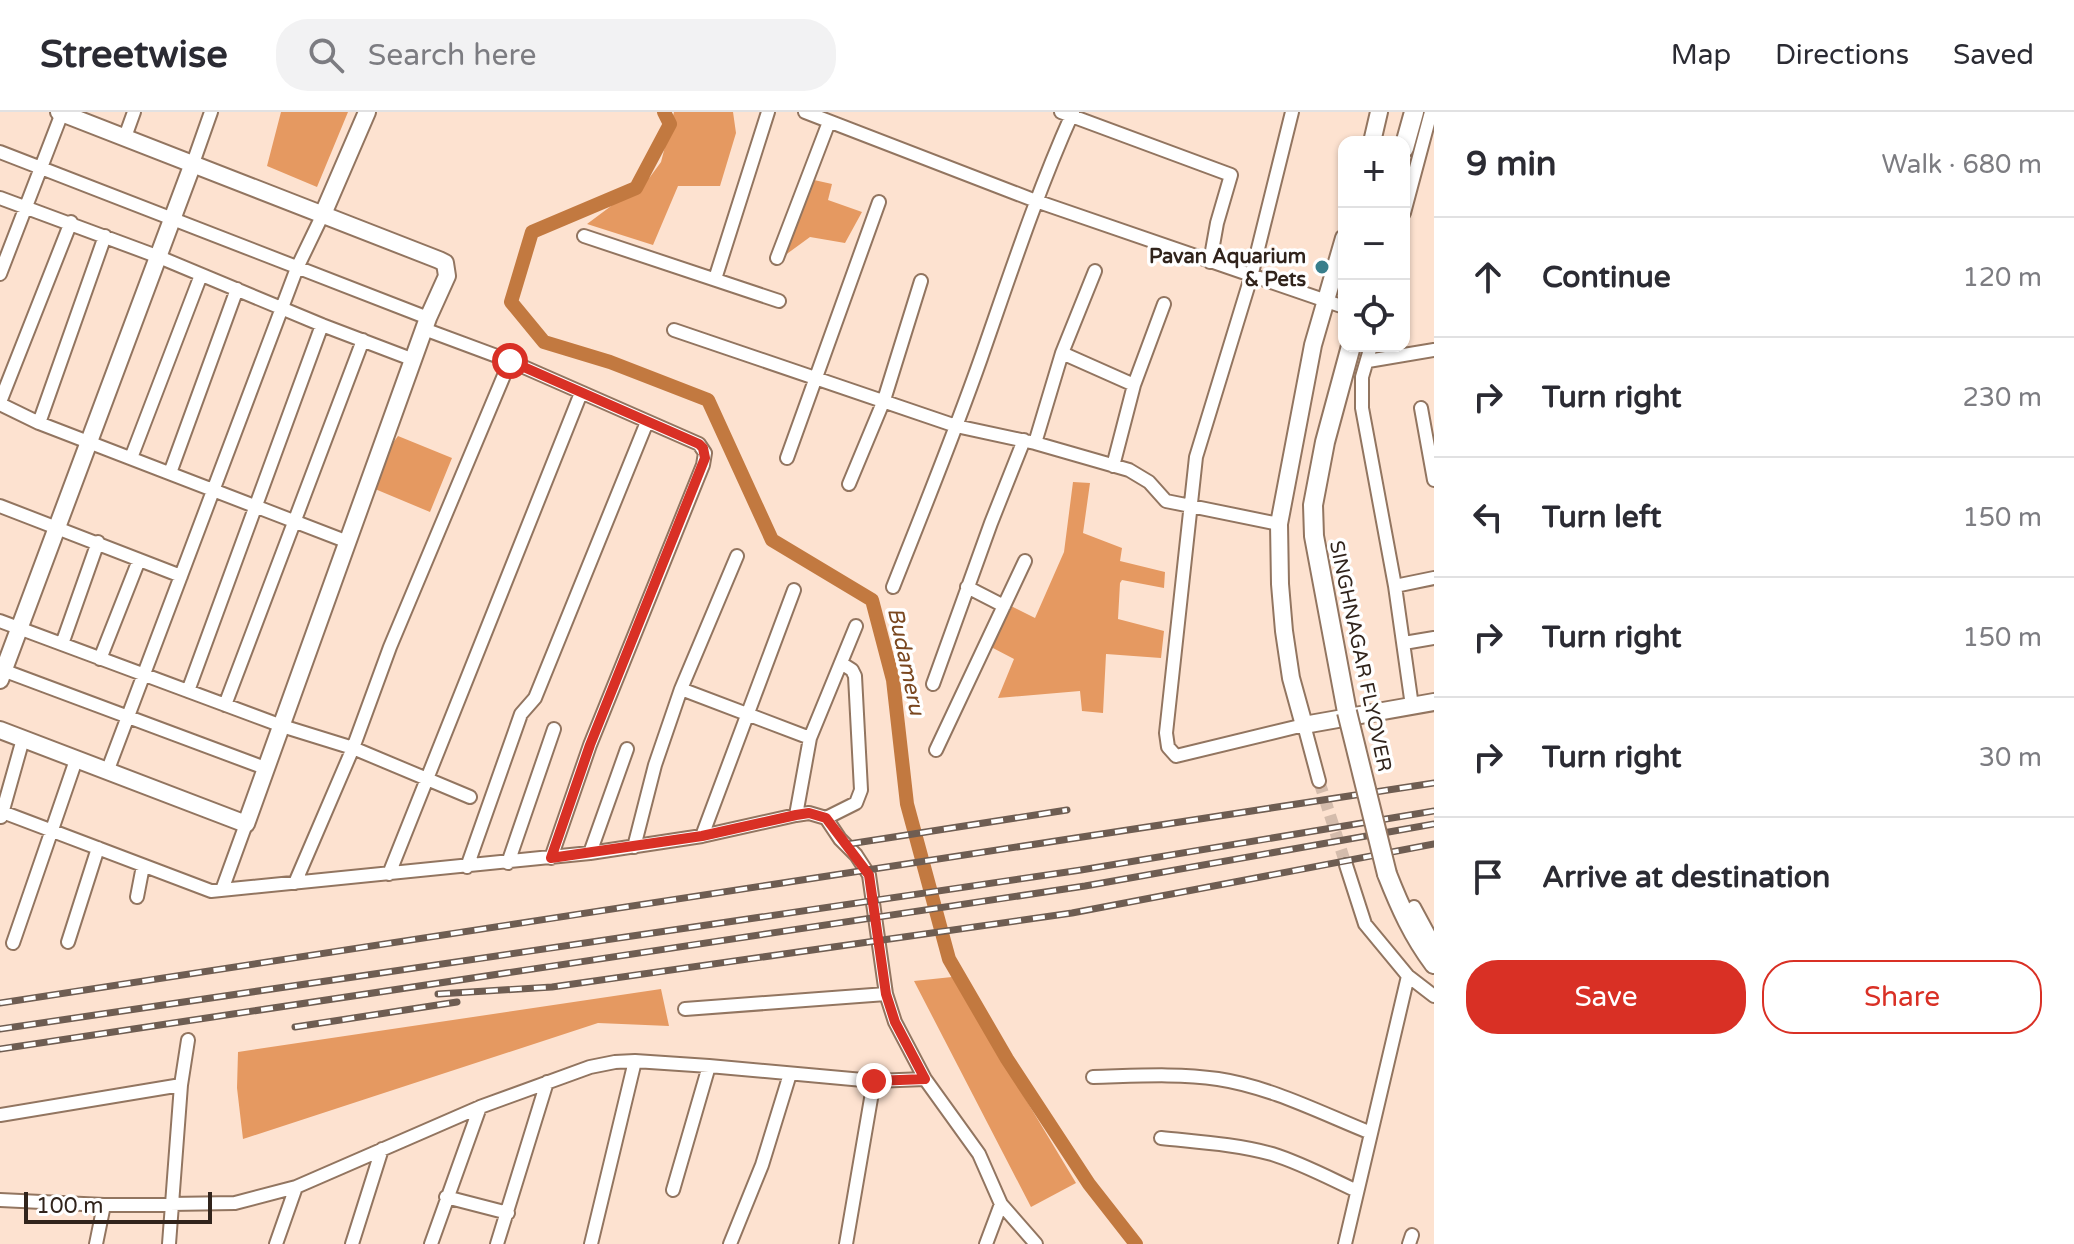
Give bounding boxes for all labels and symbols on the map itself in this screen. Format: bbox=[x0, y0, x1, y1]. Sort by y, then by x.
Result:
place label: Pavan Aquarium & Pets bbox=[1149, 245, 1306, 292]
marker: Pavan Aquarium & Pets bbox=[1313, 258, 1331, 276]
route start bbox=[492, 343, 528, 379]
street label: SINGHNAGAR FLYOVER bbox=[1324, 539, 1396, 774]
water label: Budameru bbox=[882, 605, 930, 719]
route end bbox=[856, 1063, 892, 1099]
scale bar bbox=[24, 1188, 212, 1224]

